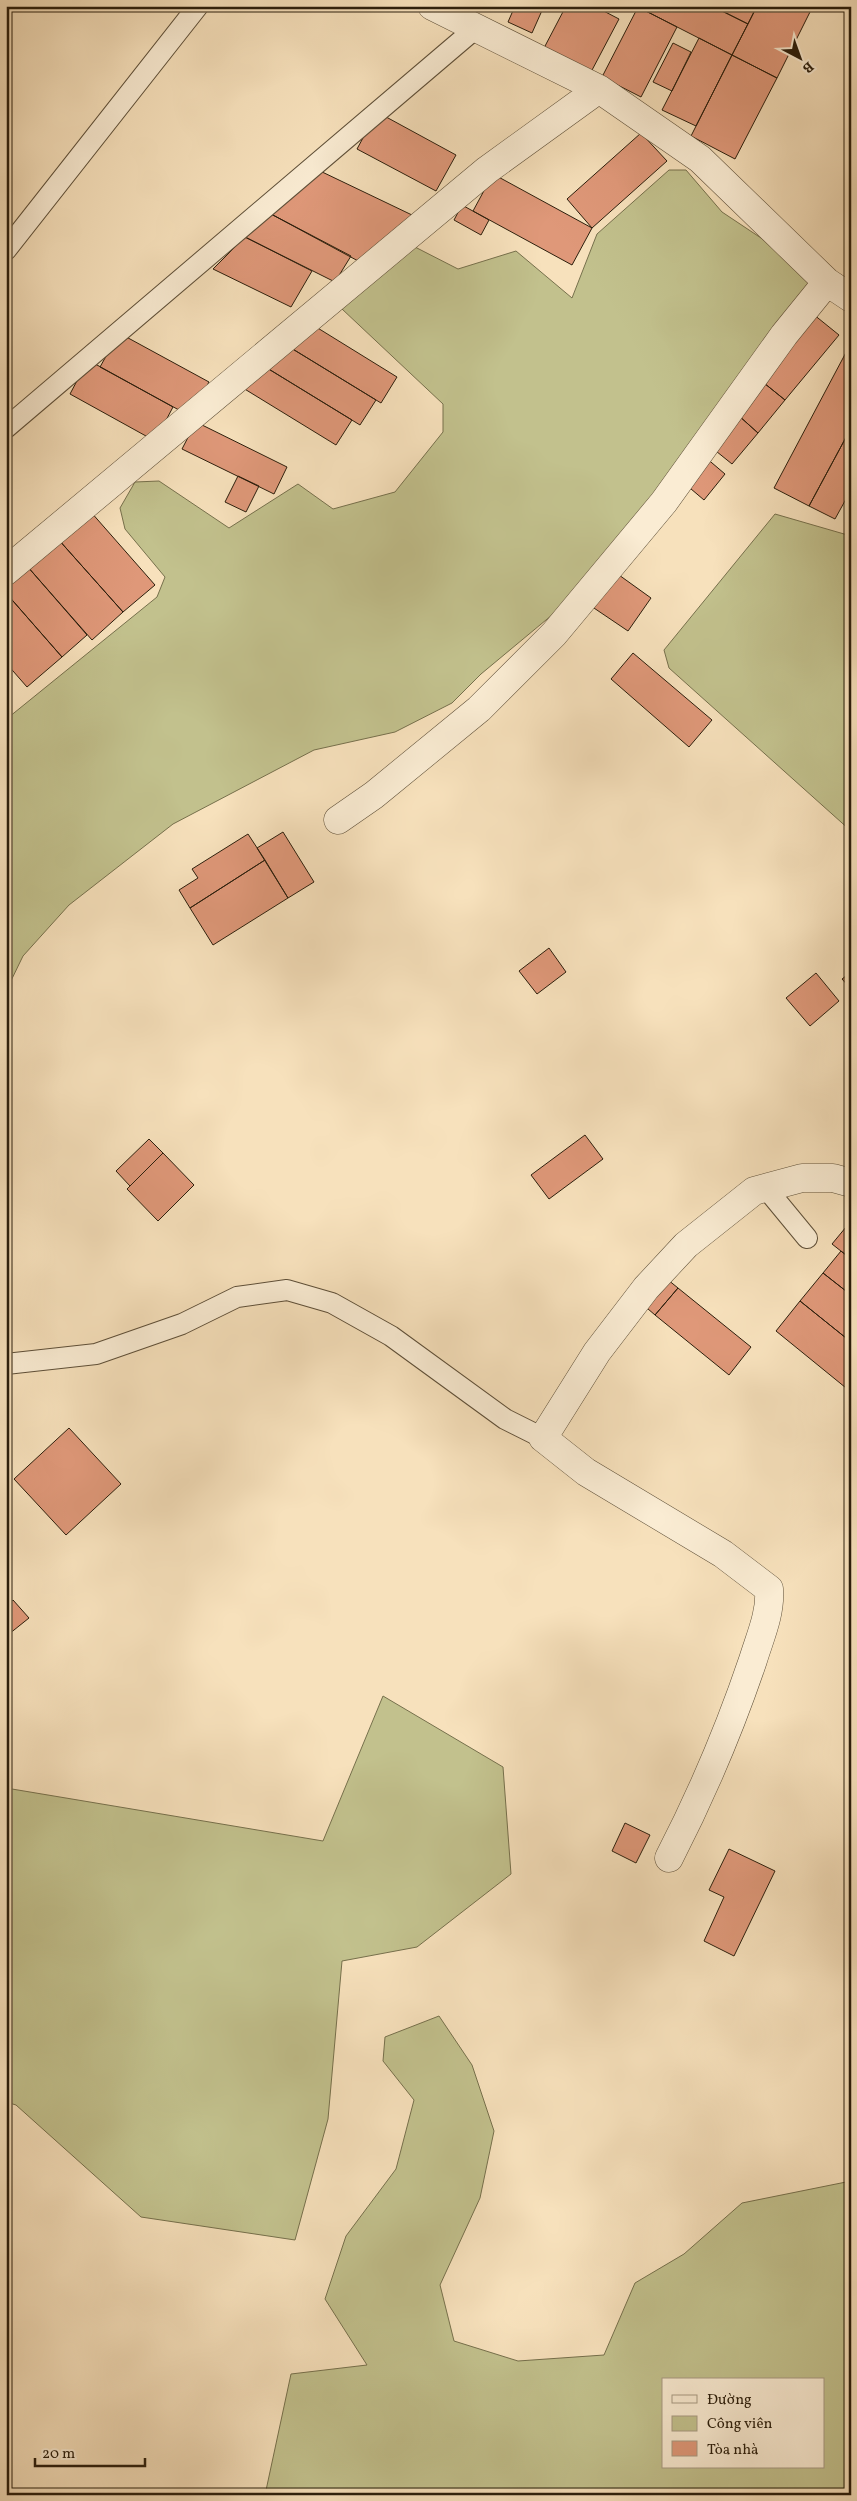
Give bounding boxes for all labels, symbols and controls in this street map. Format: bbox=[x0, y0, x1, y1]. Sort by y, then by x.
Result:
north arrow bbox=[774, 32, 824, 82]
text: B bbox=[798, 56, 817, 77]
legend bbox=[662, 2378, 824, 2468]
text: Đường bbox=[707, 2390, 752, 2411]
text: Công viên bbox=[707, 2414, 772, 2435]
scale bar bbox=[35, 2436, 145, 2468]
text: Tòa nhà bbox=[707, 2440, 759, 2461]
text: 20 m bbox=[42, 2444, 75, 2465]

